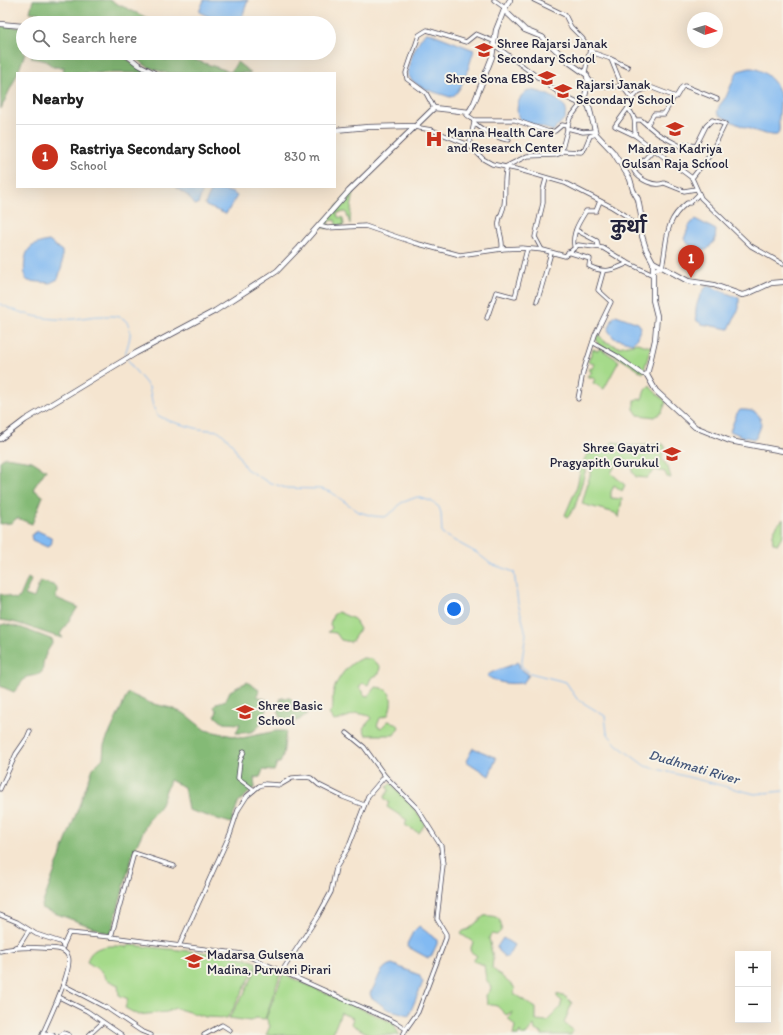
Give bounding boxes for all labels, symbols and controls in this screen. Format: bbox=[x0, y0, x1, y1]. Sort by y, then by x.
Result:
north arrow bbox=[687, 12, 723, 48]
search box bbox=[16, 16, 336, 60]
icon: search bbox=[30, 27, 52, 49]
text: Search here bbox=[62, 29, 137, 47]
place label: Shree Rajarsi Janak Secondary School bbox=[497, 36, 608, 66]
school or university icon: Shree Rajarsi Janak Secondary School bbox=[474, 40, 494, 60]
school or university icon: Shree Sona EBS bbox=[537, 68, 557, 88]
place label: Shree Sona EBS bbox=[446, 71, 534, 86]
place label: Rajarsi Janak Secondary School bbox=[576, 77, 675, 107]
school or university icon: Rajarsi Janak Secondary School bbox=[553, 81, 573, 101]
text: Nearby bbox=[32, 88, 84, 108]
school or university icon: Madarsa Kadriya Gulsan Raja School bbox=[665, 119, 685, 139]
place label: Manna Health Care and Research Center bbox=[447, 125, 564, 155]
hospital icon: Manna Health Care and Research Center bbox=[424, 129, 444, 149]
text: Rastriya Secondary School bbox=[70, 140, 241, 158]
place label: Madarsa Kadriya Gulsan Raja School bbox=[622, 141, 729, 171]
text: 1 bbox=[42, 149, 48, 164]
text: 830 m bbox=[284, 149, 320, 164]
text: School bbox=[70, 158, 107, 173]
district label: कुर्था bbox=[610, 213, 648, 240]
pin: 1 bbox=[678, 245, 704, 278]
place label: Shree Gayatri Pragyapith Gurukul bbox=[550, 440, 659, 470]
school or university icon: Shree Gayatri Pragyapith Gurukul bbox=[662, 444, 682, 464]
your location bbox=[444, 599, 464, 619]
place label: Shree Basic School bbox=[258, 698, 323, 728]
school or university icon: Shree Basic School bbox=[235, 702, 255, 722]
water label: Dudhmati River bbox=[647, 746, 743, 788]
place label: Madarsa Gulsena Madina, Purwari Pirari bbox=[207, 947, 331, 977]
school or university icon: Madarsa Gulsena Madina, Purwari Pirari bbox=[184, 951, 204, 971]
map controls bbox=[735, 951, 771, 1023]
button: + bbox=[735, 951, 771, 987]
button: − bbox=[735, 987, 771, 1023]

